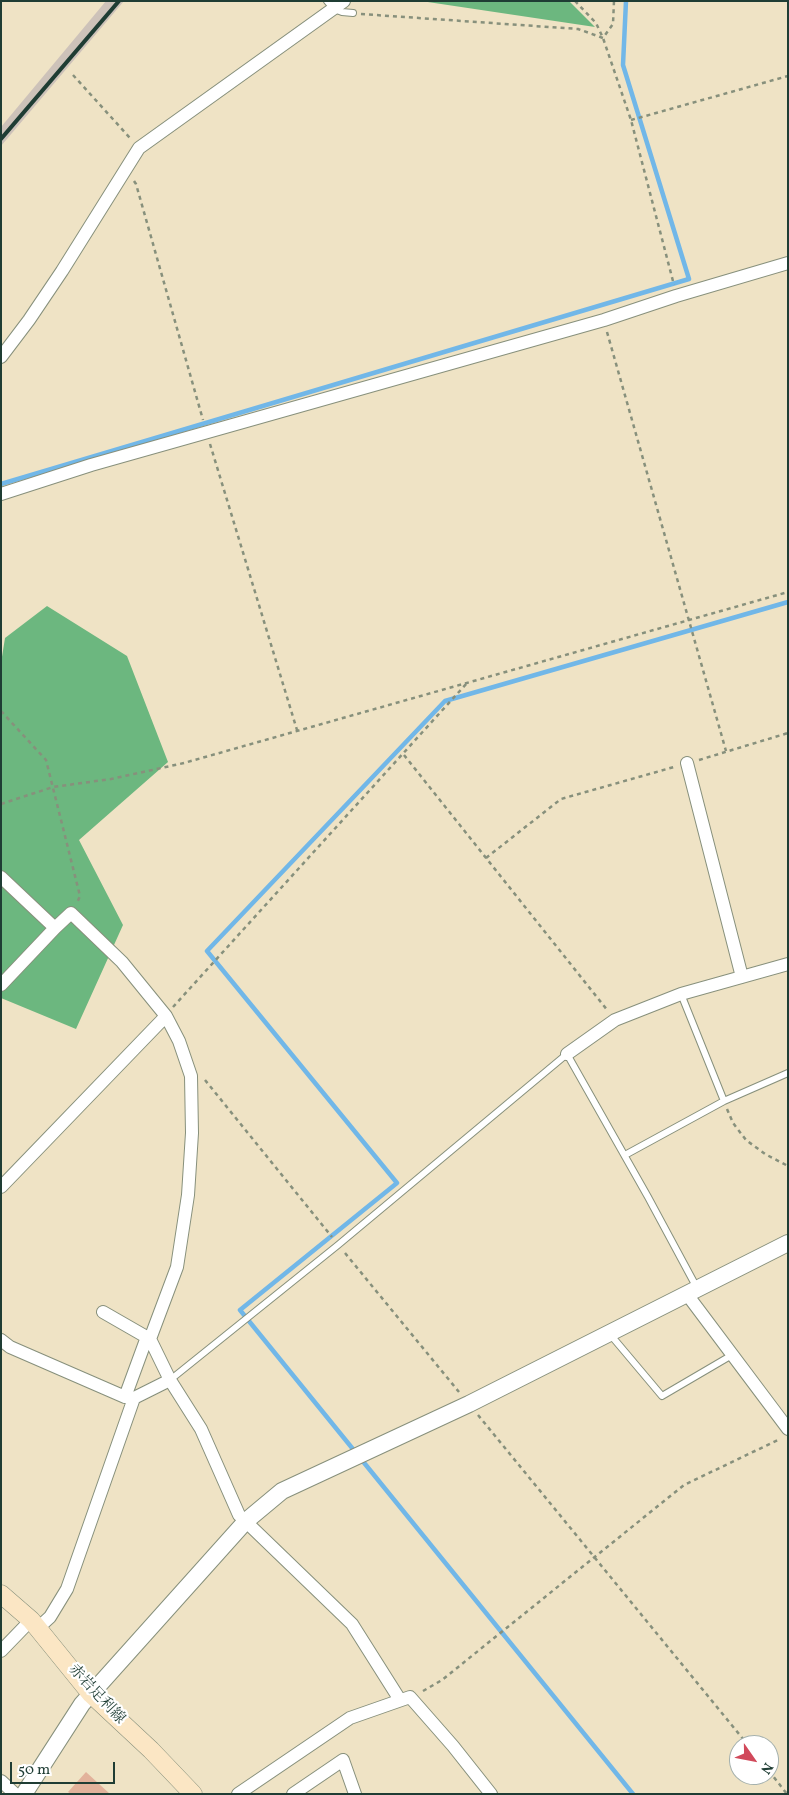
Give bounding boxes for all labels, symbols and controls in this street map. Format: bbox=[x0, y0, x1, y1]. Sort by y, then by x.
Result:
street label: 赤岩足利線 bbox=[64, 1661, 128, 1729]
north arrow bbox=[729, 1735, 779, 1785]
scale bar bbox=[12, 1752, 118, 1784]
text: N bbox=[755, 1758, 777, 1777]
text: 50 m bbox=[18, 1760, 50, 1781]

